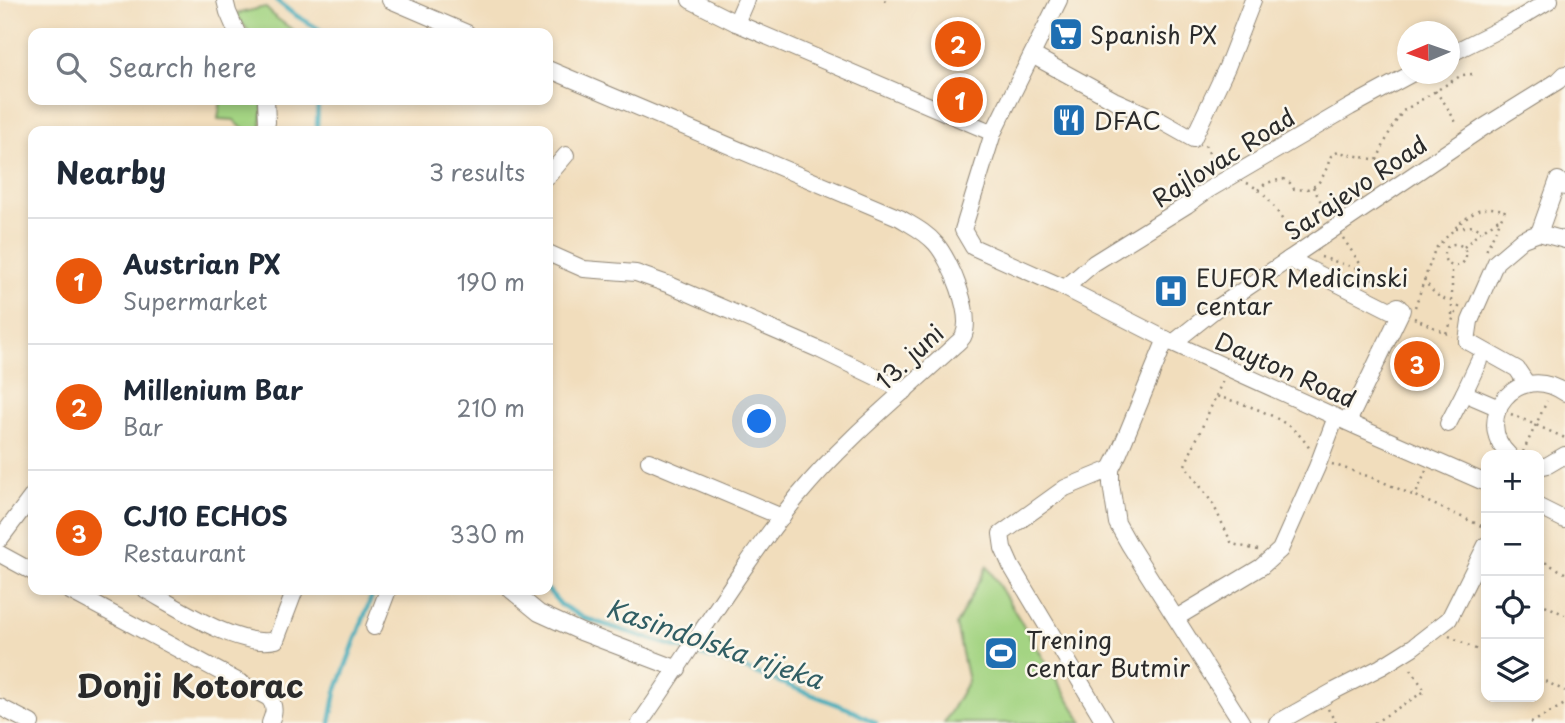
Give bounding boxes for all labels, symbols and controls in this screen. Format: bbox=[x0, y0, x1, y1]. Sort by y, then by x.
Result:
supermarket icon: Spanish PX bbox=[1047, 15, 1085, 53]
place label: Spanish PX bbox=[1090, 16, 1217, 52]
pin: 2 bbox=[935, 18, 981, 70]
north arrow bbox=[1397, 21, 1460, 84]
search box bbox=[28, 28, 553, 105]
text: Search here bbox=[108, 47, 257, 86]
icon: search bbox=[52, 48, 90, 86]
pin: 1 bbox=[937, 74, 983, 126]
street label: Rajlovac Road bbox=[1145, 99, 1301, 215]
restaurant icon: DFAC bbox=[1050, 101, 1088, 139]
place label: DFAC bbox=[1094, 102, 1161, 138]
street label: Sarajevo Road bbox=[1276, 126, 1434, 248]
text: Nearby bbox=[56, 149, 166, 194]
text: 3 results bbox=[429, 154, 525, 189]
text: Austrian PX bbox=[123, 244, 280, 283]
place label: EUFOR Medicinski centar bbox=[1196, 259, 1408, 323]
text: 1 bbox=[74, 264, 85, 299]
text: 190 m bbox=[457, 264, 525, 299]
hospital icon: EUFOR Medicinski centar bbox=[1152, 272, 1190, 310]
text: Supermarket bbox=[123, 283, 267, 318]
street label: 13. juni bbox=[867, 315, 951, 397]
street label: Dayton Road bbox=[1210, 322, 1362, 416]
pin: 3 bbox=[1394, 338, 1440, 390]
text: Millenium Bar bbox=[123, 370, 303, 409]
text: 2 bbox=[71, 390, 87, 425]
text: 210 m bbox=[457, 390, 525, 425]
your location bbox=[742, 404, 776, 438]
text: Bar bbox=[123, 409, 163, 444]
map controls bbox=[1481, 450, 1544, 702]
button: + bbox=[1481, 450, 1544, 513]
text: CJ10 ECHOS bbox=[123, 496, 288, 535]
button: − bbox=[1481, 513, 1544, 576]
text: 3 bbox=[71, 516, 87, 551]
text: 330 m bbox=[449, 516, 525, 551]
text: Restaurant bbox=[123, 535, 246, 570]
button: locate bbox=[1481, 576, 1544, 639]
water label: Kasindolska rijeka bbox=[601, 588, 829, 699]
place label: Trening centar Butmir bbox=[1026, 621, 1191, 685]
sports icon: Trening centar Butmir bbox=[982, 634, 1020, 672]
button: layers bbox=[1481, 639, 1544, 702]
district label: Donji Kotorac bbox=[76, 661, 304, 709]

